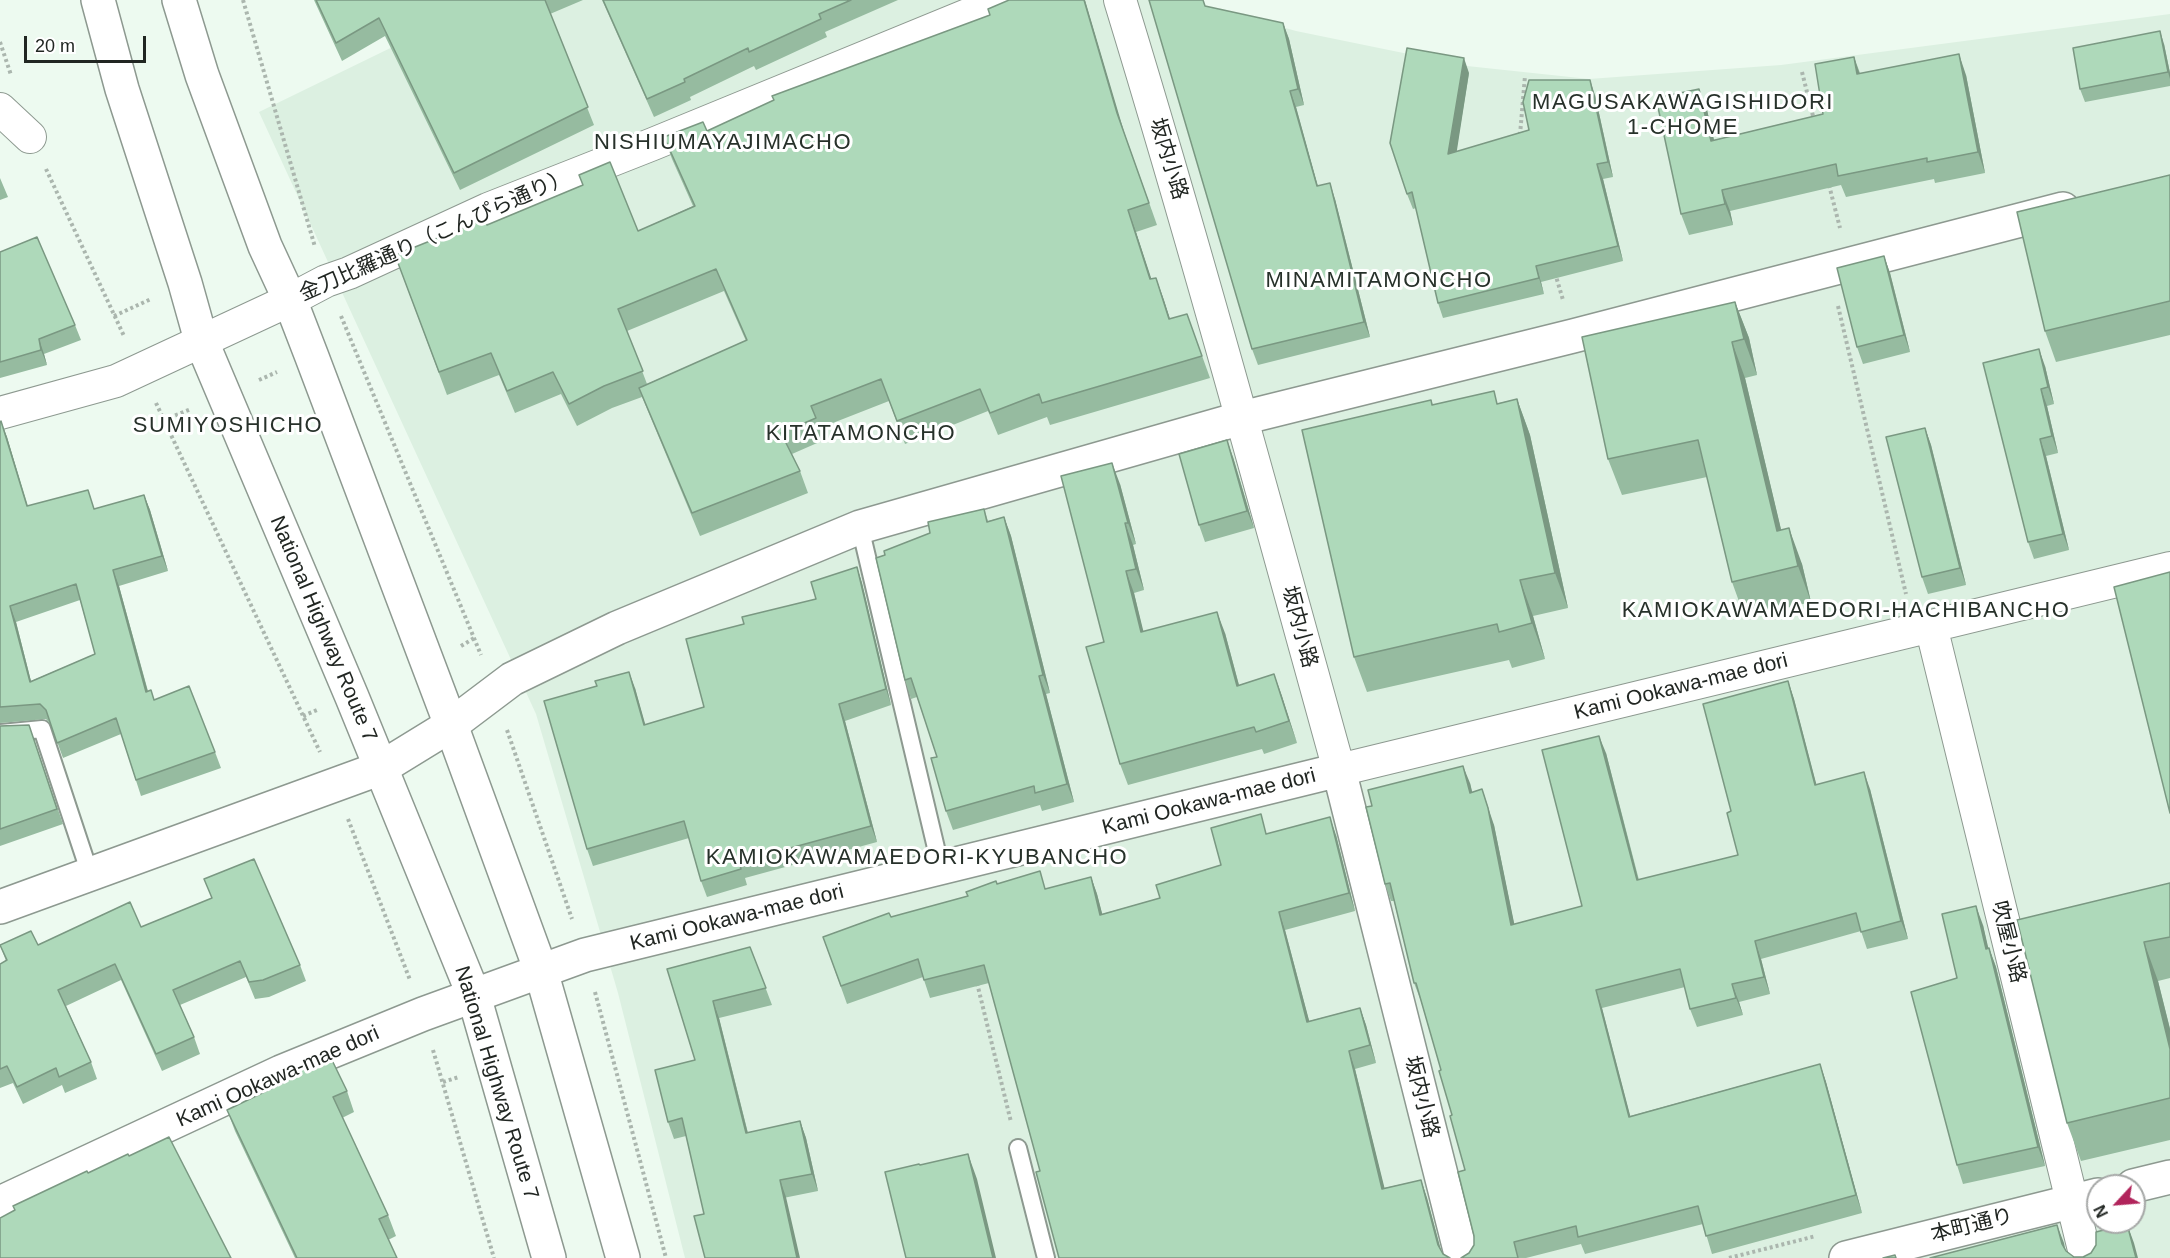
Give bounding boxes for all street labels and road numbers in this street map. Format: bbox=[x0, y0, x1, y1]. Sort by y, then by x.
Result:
street label: 坂内小路 bbox=[1144, 115, 1192, 203]
street label: 金刀比羅通り（こんぴら通り） bbox=[296, 165, 574, 307]
street label: National Highway Route 7 bbox=[264, 512, 382, 746]
street label: 坂内小路 bbox=[1276, 583, 1322, 671]
street label: Kami Ookawa-mae dori bbox=[1572, 648, 1790, 726]
street label: Kami Ookawa-mae dori bbox=[1100, 763, 1318, 841]
street label: Kami Ookawa-mae dori bbox=[628, 879, 846, 957]
street label: 吹屋小路 bbox=[1986, 898, 2030, 986]
street label: National Highway Route 7 bbox=[448, 963, 544, 1203]
street label: Kami Ookawa-mae dori bbox=[173, 1021, 383, 1133]
street label: 坂内小路 bbox=[1399, 1053, 1443, 1141]
street label: 本町通り bbox=[1928, 1204, 2016, 1248]

